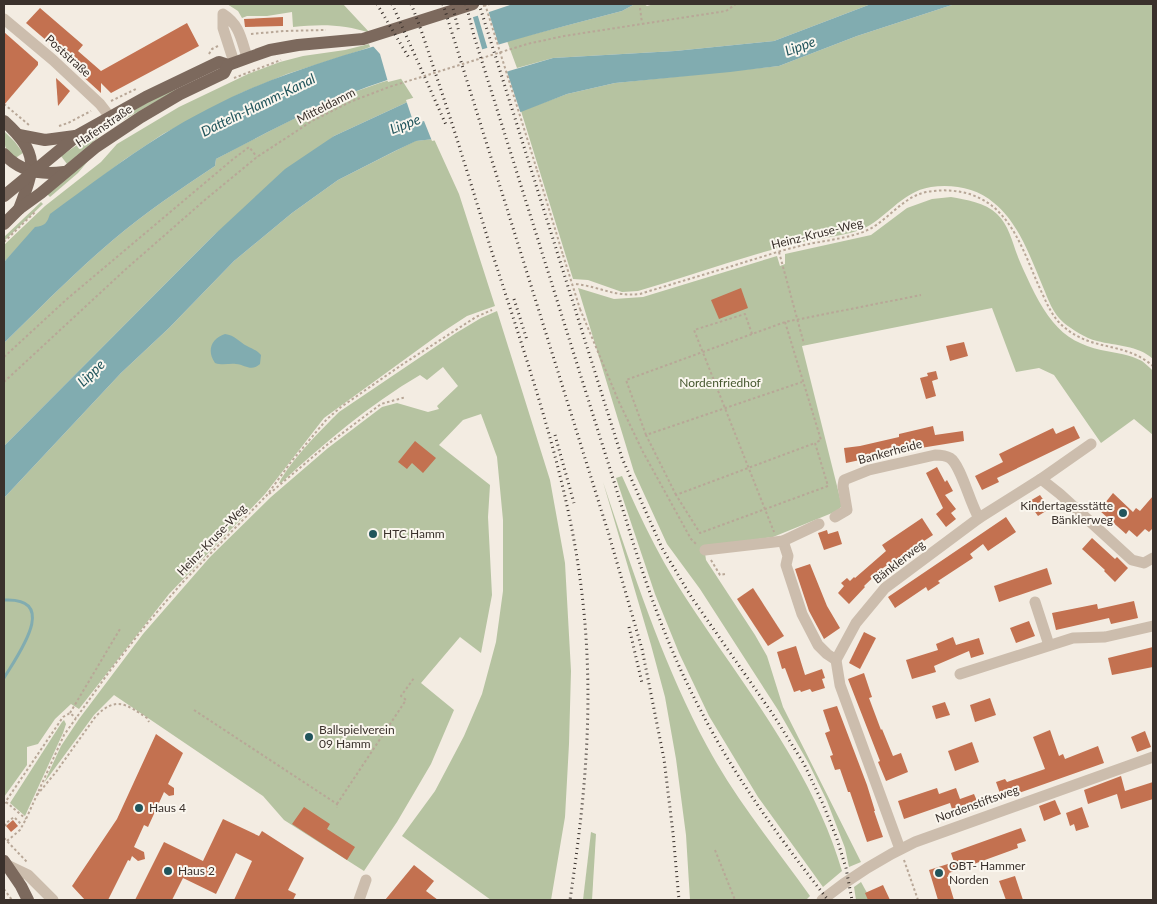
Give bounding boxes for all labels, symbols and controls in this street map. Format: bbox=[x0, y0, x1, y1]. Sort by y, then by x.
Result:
street label: Poststraße bbox=[42, 31, 94, 80]
water label: Lippe bbox=[782, 32, 818, 59]
water label: Datteln-Hamm-Kanal bbox=[198, 69, 318, 140]
street label: Mitteldamm bbox=[294, 84, 358, 127]
street label: Hafenstraße bbox=[73, 101, 135, 150]
water label: Lippe bbox=[387, 110, 423, 137]
street label: Heinz-Kruse-Weg bbox=[770, 215, 864, 252]
water label: Lippe bbox=[73, 355, 108, 390]
park label: Nordenfriedhof bbox=[679, 375, 762, 390]
street label: Bankerheide bbox=[856, 436, 924, 467]
place label: Kindertagesstätte Bänklerweg bbox=[1020, 498, 1113, 527]
street label: Heinz-Kruse-Weg bbox=[174, 501, 250, 579]
marker: Kindertagesstätte Bänklerweg bbox=[1117, 507, 1129, 519]
place label: HTC Hamm bbox=[383, 526, 445, 541]
marker: HTC Hamm bbox=[367, 528, 379, 540]
street label: Bänklerweg bbox=[870, 537, 928, 587]
place label: Ballspielverein 09 Hamm bbox=[319, 722, 395, 751]
marker: Ballspielverein 09 Hamm bbox=[303, 731, 315, 743]
street label: Nordenstiftsweg bbox=[933, 782, 1021, 826]
place label: Haus 4 bbox=[149, 800, 186, 815]
marker: Haus 4 bbox=[133, 802, 145, 814]
place label: OBT- Hammer Norden bbox=[949, 858, 1026, 887]
place label: Haus 2 bbox=[178, 863, 215, 878]
marker: Haus 2 bbox=[162, 865, 174, 877]
marker: OBT- Hammer Norden bbox=[933, 867, 945, 879]

